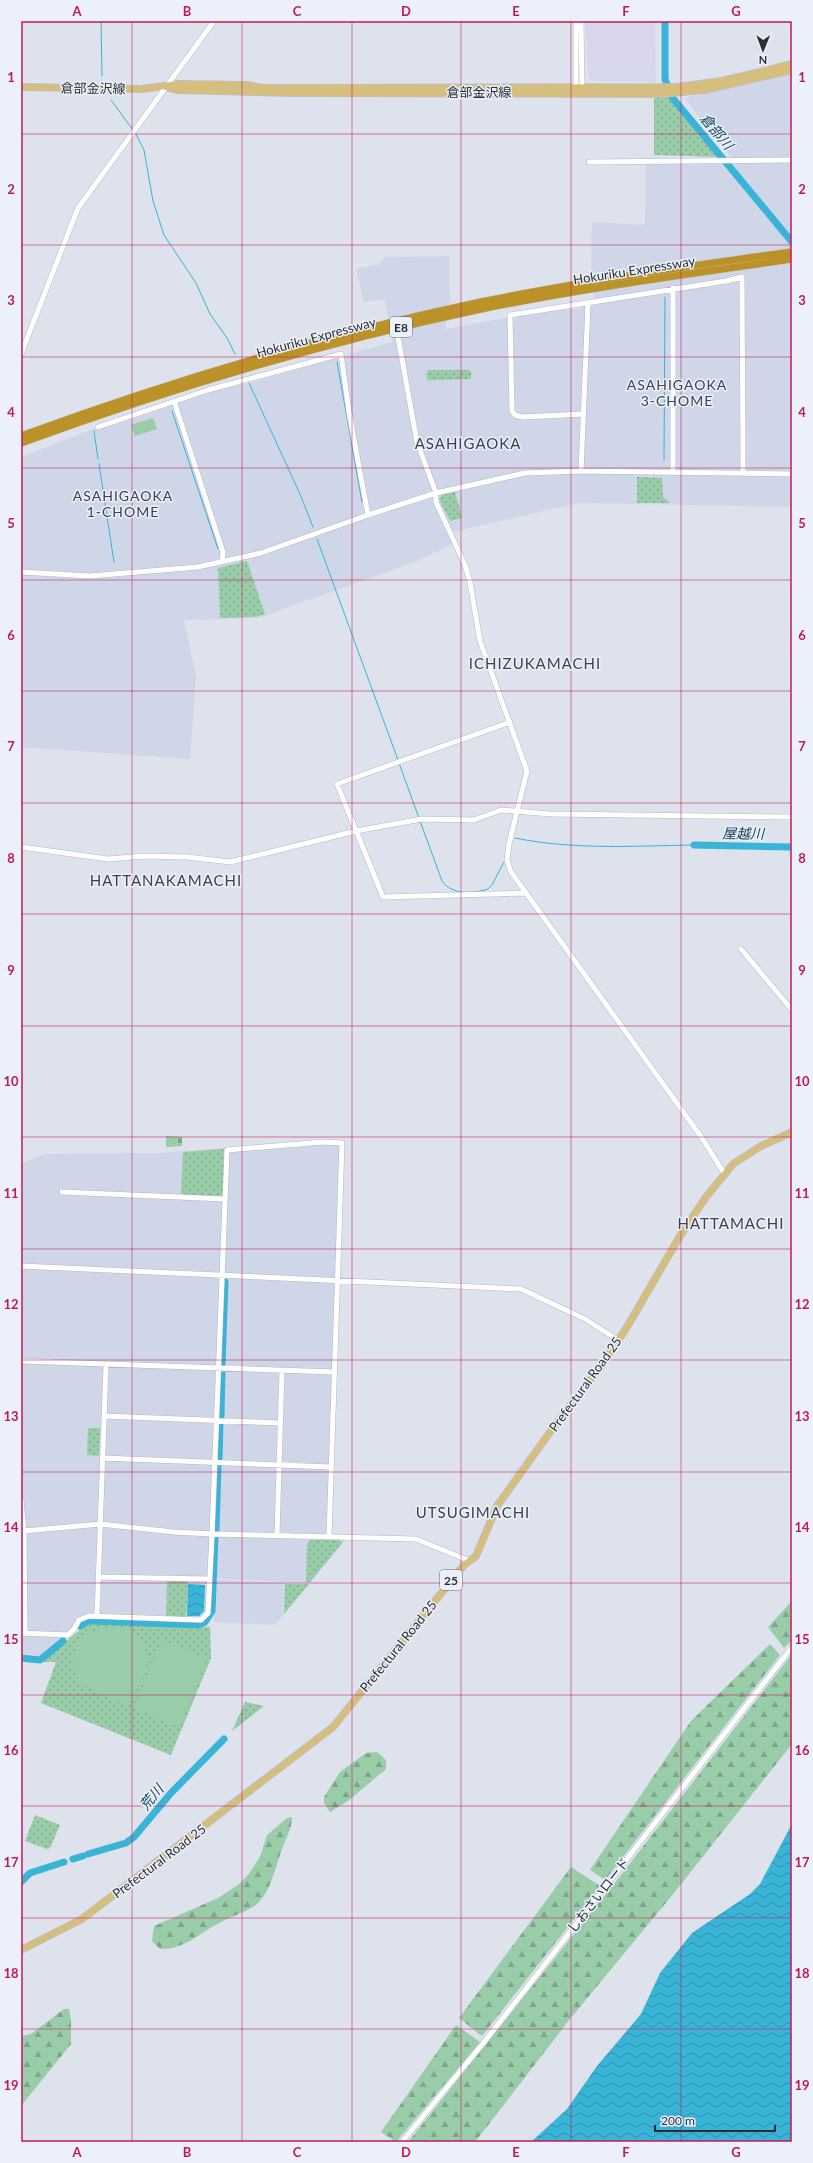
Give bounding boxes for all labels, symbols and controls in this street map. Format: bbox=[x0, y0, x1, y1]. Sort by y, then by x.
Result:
text: A bbox=[71, 3, 82, 19]
text: B bbox=[183, 3, 192, 19]
text: C bbox=[293, 3, 302, 19]
text: D bbox=[401, 3, 411, 19]
text: E bbox=[512, 3, 520, 19]
text: F bbox=[622, 3, 630, 19]
text: G bbox=[731, 3, 741, 19]
north arrow bbox=[743, 30, 783, 70]
text: N bbox=[758, 54, 767, 67]
text: 1 bbox=[7, 69, 15, 85]
text: 1 bbox=[798, 69, 806, 85]
street label: 倉部金沢線 bbox=[60, 79, 126, 97]
street label: 倉部金沢線 bbox=[446, 84, 512, 100]
water label: 倉部川 bbox=[697, 109, 738, 154]
text: 2 bbox=[7, 181, 15, 197]
text: 2 bbox=[798, 181, 806, 197]
street label: Hokuriku Expressway bbox=[572, 252, 696, 288]
text: 3 bbox=[7, 292, 15, 308]
text: 3 bbox=[798, 292, 806, 308]
street label: Hokuriku Expressway bbox=[255, 313, 378, 361]
road number: E8 bbox=[390, 317, 412, 337]
district label: ASAHIGAOKA 3-CHOME bbox=[627, 376, 727, 409]
text: 4 bbox=[7, 404, 15, 420]
text: 4 bbox=[798, 404, 806, 420]
district label: ASAHIGAOKA bbox=[415, 434, 521, 452]
district label: ASAHIGAOKA 1-CHOME bbox=[73, 487, 173, 520]
text: 5 bbox=[7, 515, 15, 531]
text: 5 bbox=[798, 515, 806, 531]
text: 6 bbox=[7, 627, 15, 643]
text: 6 bbox=[798, 627, 806, 643]
district label: ICHIZUKAMACHI bbox=[469, 654, 601, 672]
text: 7 bbox=[7, 738, 15, 754]
text: 7 bbox=[798, 738, 806, 754]
water label: 屋越川 bbox=[722, 824, 766, 842]
text: 8 bbox=[7, 850, 15, 866]
text: 8 bbox=[798, 850, 806, 866]
district label: HATTANAKAMACHI bbox=[90, 871, 242, 889]
text: 9 bbox=[7, 962, 15, 978]
text: 9 bbox=[798, 962, 806, 978]
text: 10 bbox=[3, 1073, 19, 1089]
text: 10 bbox=[794, 1073, 810, 1089]
text: 11 bbox=[3, 1185, 19, 1201]
text: 11 bbox=[794, 1185, 810, 1201]
district label: HATTAMACHI bbox=[678, 1214, 784, 1232]
text: 12 bbox=[3, 1296, 19, 1312]
text: 12 bbox=[794, 1296, 810, 1312]
street label: Prefectural Road 25 bbox=[545, 1334, 625, 1434]
text: 13 bbox=[3, 1408, 19, 1424]
text: 13 bbox=[794, 1408, 810, 1424]
district label: UTSUGIMACHI bbox=[416, 1503, 530, 1521]
text: 14 bbox=[3, 1519, 19, 1535]
text: 14 bbox=[794, 1519, 810, 1535]
road number: 25 bbox=[440, 1570, 462, 1590]
street label: Prefectural Road 25 bbox=[356, 1597, 440, 1695]
text: 15 bbox=[3, 1631, 19, 1647]
text: 15 bbox=[794, 1631, 810, 1647]
text: 16 bbox=[3, 1742, 19, 1758]
text: 16 bbox=[794, 1742, 810, 1758]
water label: 荒川 bbox=[135, 1779, 168, 1813]
street label: Prefectural Road 25 bbox=[109, 1821, 209, 1901]
text: 17 bbox=[3, 1854, 19, 1870]
street label: しおさいロード bbox=[564, 1854, 632, 1936]
text: 17 bbox=[794, 1854, 810, 1870]
text: 18 bbox=[3, 1965, 19, 1981]
text: 18 bbox=[794, 1965, 810, 1981]
text: 19 bbox=[3, 2077, 19, 2093]
text: 19 bbox=[794, 2077, 810, 2093]
scale bar bbox=[655, 2107, 775, 2133]
text: 200 m bbox=[661, 2113, 695, 2128]
text: A bbox=[71, 2144, 82, 2160]
text: B bbox=[183, 2144, 192, 2160]
text: C bbox=[293, 2144, 302, 2160]
text: D bbox=[401, 2144, 411, 2160]
text: E bbox=[512, 2144, 520, 2160]
text: F bbox=[622, 2144, 630, 2160]
text: G bbox=[731, 2144, 741, 2160]

